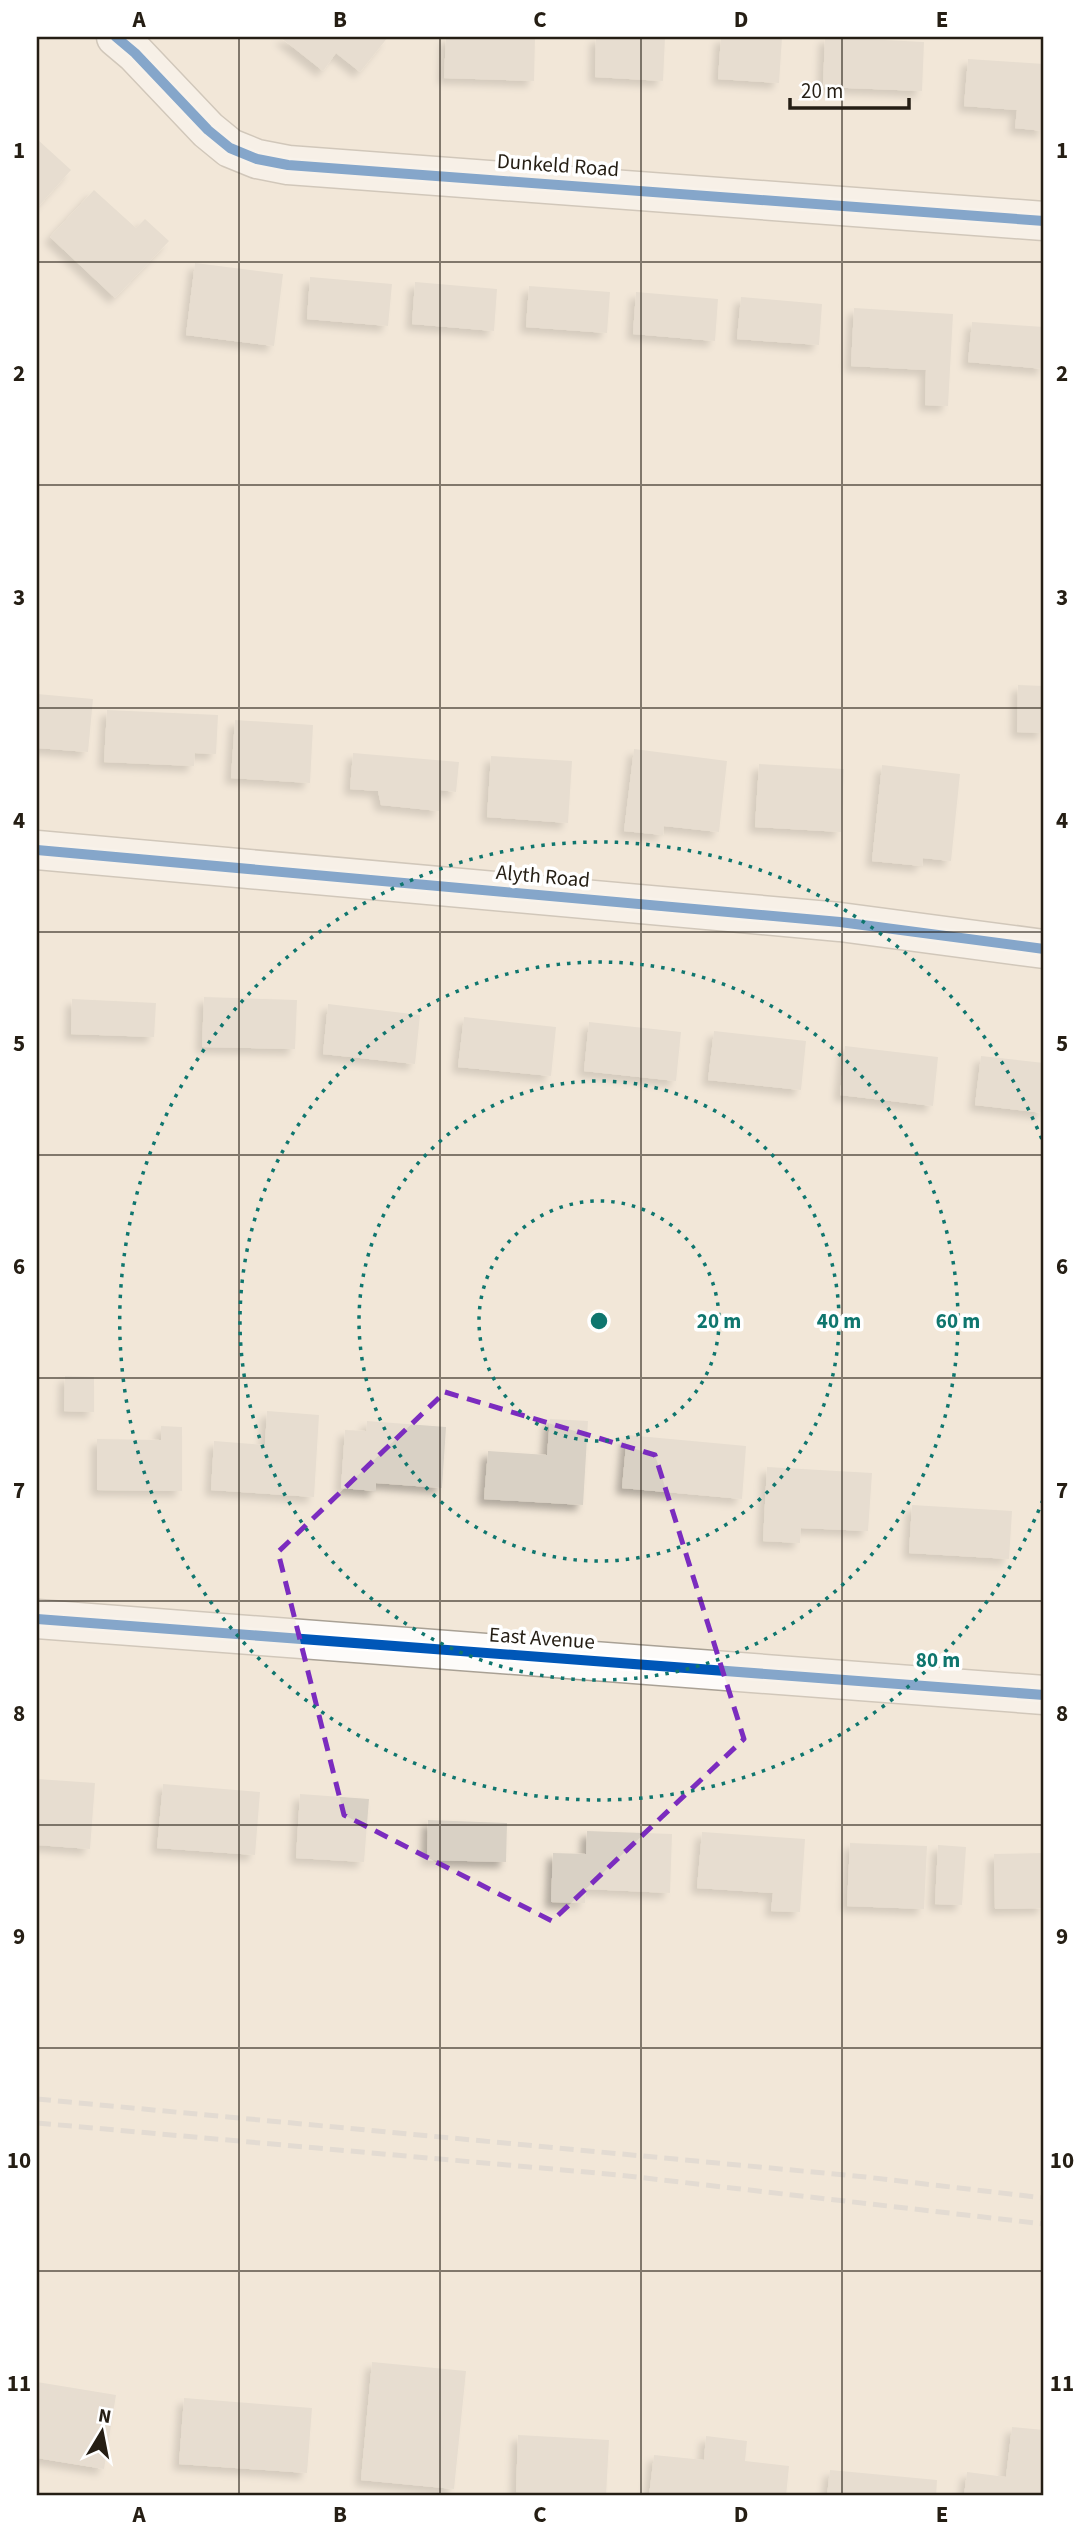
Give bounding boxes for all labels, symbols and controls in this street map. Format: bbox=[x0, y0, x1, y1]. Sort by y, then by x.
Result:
text: A bbox=[131, 3, 146, 36]
text: B bbox=[333, 3, 347, 36]
text: C bbox=[533, 3, 547, 36]
text: D bbox=[734, 3, 748, 36]
text: E bbox=[936, 3, 948, 36]
scale bar bbox=[790, 66, 909, 110]
text: 20 m bbox=[801, 76, 843, 106]
text: 1 bbox=[13, 134, 25, 167]
text: 1 bbox=[1056, 134, 1068, 167]
street label: Dunkeld Road bbox=[496, 146, 620, 184]
text: 2 bbox=[13, 357, 25, 390]
text: 2 bbox=[1056, 357, 1068, 390]
text: 3 bbox=[13, 581, 25, 614]
text: 3 bbox=[1056, 581, 1068, 614]
text: 4 bbox=[13, 804, 25, 837]
text: 4 bbox=[1056, 804, 1068, 837]
street label: Alyth Road bbox=[495, 857, 591, 895]
text: 5 bbox=[13, 1027, 25, 1060]
text: 5 bbox=[1056, 1027, 1068, 1060]
text: 6 bbox=[13, 1250, 25, 1283]
text: 6 bbox=[1056, 1250, 1068, 1283]
text: 20 m bbox=[697, 1306, 741, 1336]
text: 40 m bbox=[817, 1306, 861, 1336]
text: 60 m bbox=[936, 1306, 980, 1336]
centre of rings bbox=[587, 1309, 611, 1333]
text: 7 bbox=[13, 1474, 25, 1507]
text: 7 bbox=[1056, 1474, 1068, 1507]
street label: East Avenue bbox=[488, 1619, 596, 1657]
text: 80 m bbox=[916, 1645, 960, 1675]
text: 8 bbox=[13, 1697, 25, 1730]
text: 8 bbox=[1056, 1697, 1068, 1730]
text: 9 bbox=[13, 1920, 25, 1953]
text: 9 bbox=[1056, 1920, 1068, 1953]
text: 10 bbox=[7, 2144, 31, 2177]
text: 10 bbox=[1050, 2144, 1074, 2177]
text: 11 bbox=[7, 2367, 31, 2400]
text: 11 bbox=[1050, 2367, 1074, 2400]
north arrow bbox=[66, 2396, 136, 2466]
text: N bbox=[96, 2402, 113, 2431]
text: A bbox=[131, 2498, 146, 2531]
text: B bbox=[333, 2498, 347, 2531]
text: C bbox=[533, 2498, 547, 2531]
text: D bbox=[734, 2498, 748, 2531]
text: E bbox=[936, 2498, 948, 2531]

